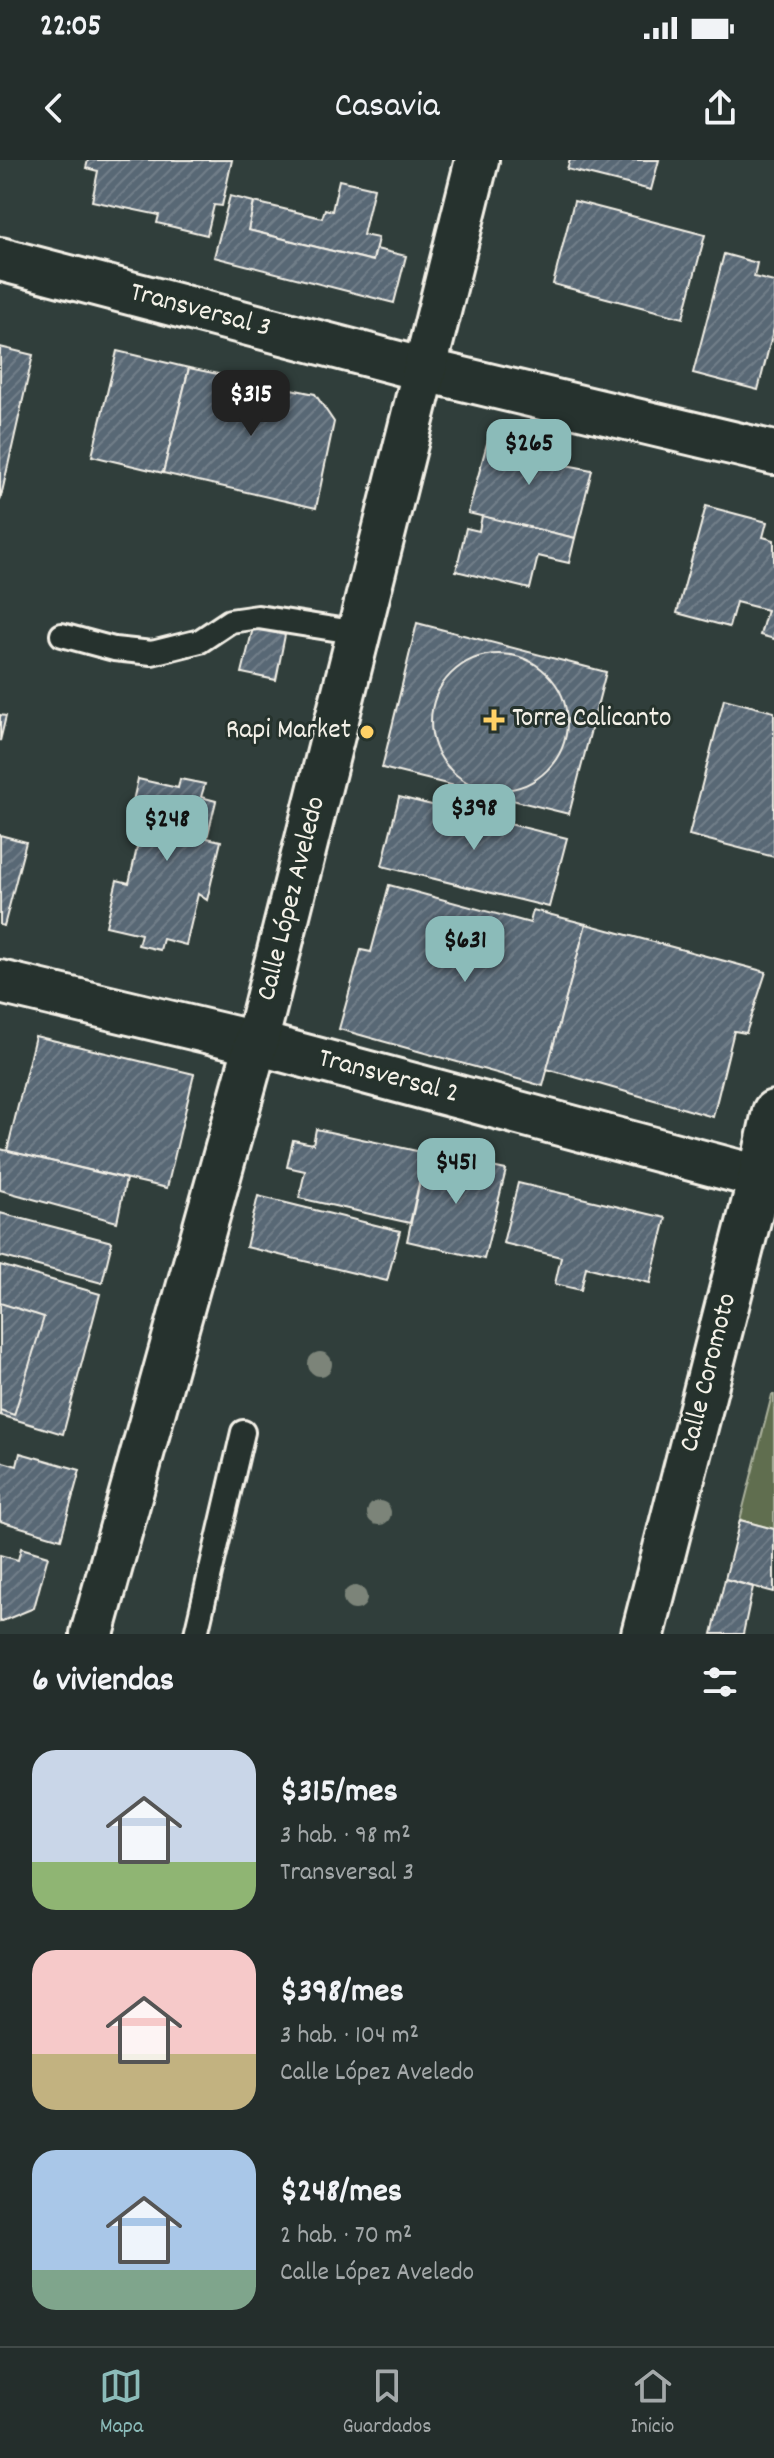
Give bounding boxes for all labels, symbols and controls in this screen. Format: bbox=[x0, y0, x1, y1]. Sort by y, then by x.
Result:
text: 22:05 bbox=[40, 7, 101, 50]
text: Casavia bbox=[334, 82, 440, 134]
icon: back bbox=[32, 86, 76, 130]
icon: share bbox=[698, 86, 742, 130]
street label: Transversal 3 bbox=[125, 274, 275, 350]
pin: $315 bbox=[204, 370, 298, 438]
text: $315 bbox=[230, 377, 272, 414]
pin: $265 bbox=[482, 419, 576, 487]
text: $265 bbox=[504, 426, 554, 463]
place label: Torre Calicanto bbox=[512, 700, 672, 740]
marker: Torre Calicanto bbox=[483, 709, 505, 731]
place label: Rapi Market bbox=[226, 712, 351, 752]
marker: Rapi Market bbox=[358, 723, 376, 741]
pin: $398 bbox=[427, 784, 521, 852]
text: $398 bbox=[450, 791, 498, 828]
street label: Calle López Aveledo bbox=[248, 793, 338, 1005]
pin: $248 bbox=[120, 795, 214, 863]
text: $248 bbox=[144, 802, 190, 839]
pin: $631 bbox=[418, 916, 512, 984]
text: $631 bbox=[443, 923, 487, 960]
street label: Transversal 2 bbox=[313, 1040, 463, 1116]
pin: $451 bbox=[409, 1138, 503, 1206]
text: $451 bbox=[435, 1145, 477, 1182]
street label: Calle Coromoto bbox=[671, 1289, 749, 1457]
text: 6 viviendas bbox=[32, 1658, 174, 1707]
icon: filters bbox=[698, 1660, 742, 1704]
text: $315/mes bbox=[280, 1769, 398, 1818]
icon: home bbox=[96, 1782, 192, 1878]
text: 3 hab. · 98 m² bbox=[280, 1818, 411, 1855]
text: Transversal 3 bbox=[280, 1855, 414, 1892]
text: $398/mes bbox=[280, 1969, 404, 2018]
icon: home bbox=[96, 1982, 192, 2078]
text: 3 hab. · 104 m² bbox=[280, 2018, 419, 2055]
text: Calle López Aveledo bbox=[280, 2055, 474, 2092]
text: $248/mes bbox=[280, 2169, 402, 2218]
icon: home bbox=[96, 2182, 192, 2278]
text: 2 hab. · 70 m² bbox=[280, 2218, 412, 2255]
text: Calle López Aveledo bbox=[280, 2255, 474, 2292]
tab: Mapa bbox=[99, 2364, 143, 2443]
tab: Guardados bbox=[342, 2364, 432, 2443]
tab: Inicio bbox=[631, 2364, 675, 2443]

